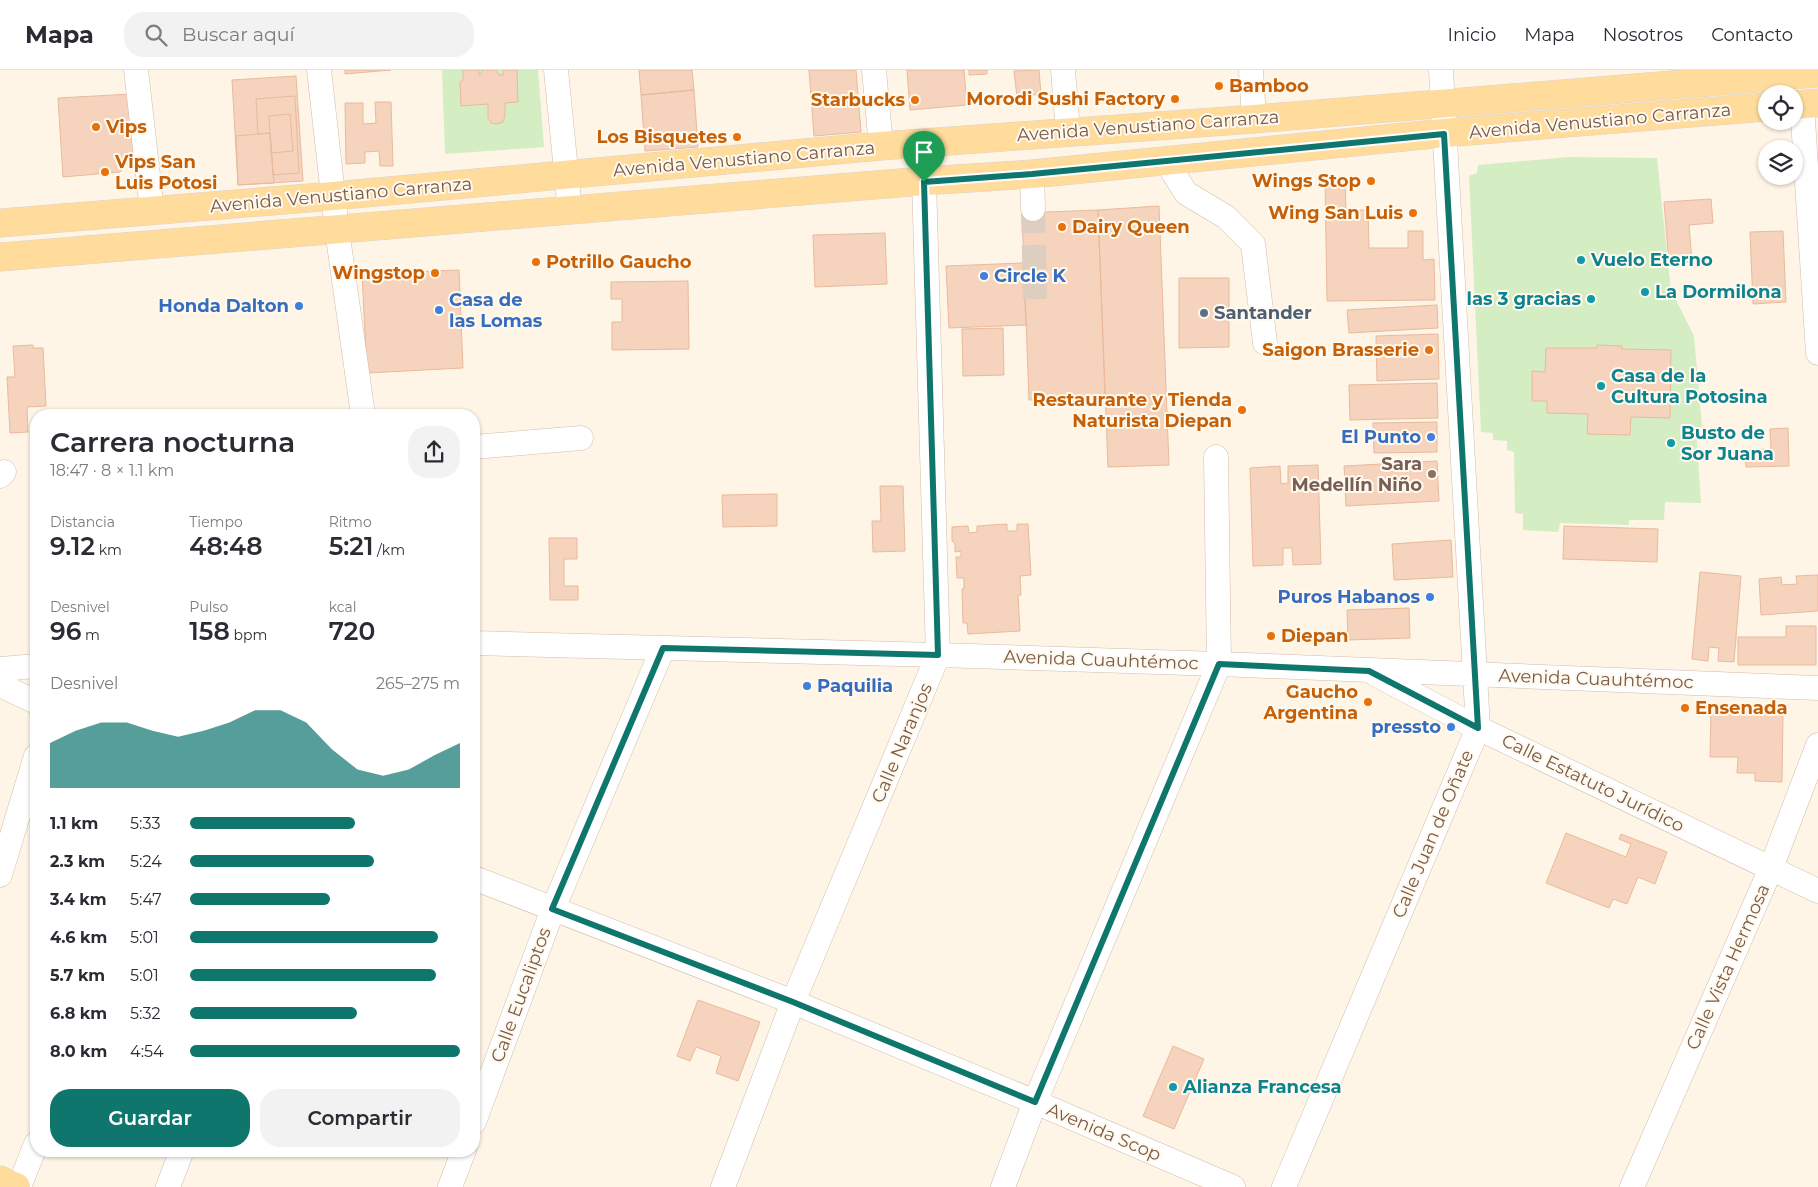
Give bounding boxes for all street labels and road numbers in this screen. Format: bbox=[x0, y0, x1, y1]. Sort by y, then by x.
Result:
street label: Avenida Venustiano Carranza bbox=[1468, 99, 1732, 143]
street label: Avenida Venustiano Carranza bbox=[1016, 106, 1280, 146]
street label: Avenida Venustiano Carranza bbox=[612, 137, 876, 181]
street label: Avenida Venustiano Carranza bbox=[209, 173, 473, 217]
street label: Avenida Cuauhtémoc bbox=[1003, 646, 1199, 674]
street label: Avenida Cuauhtémoc bbox=[1498, 665, 1694, 693]
street label: Calle Naranjos bbox=[867, 680, 937, 806]
street label: Calle Estatuto Jurídico bbox=[1498, 729, 1688, 837]
street label: Calle Juan de Oñate bbox=[1388, 746, 1478, 921]
street label: Calle Vista Hermosa bbox=[1682, 881, 1774, 1053]
street label: Calle Eucaliptos bbox=[486, 924, 556, 1066]
street label: Avenida Scop bbox=[1044, 1098, 1164, 1166]

